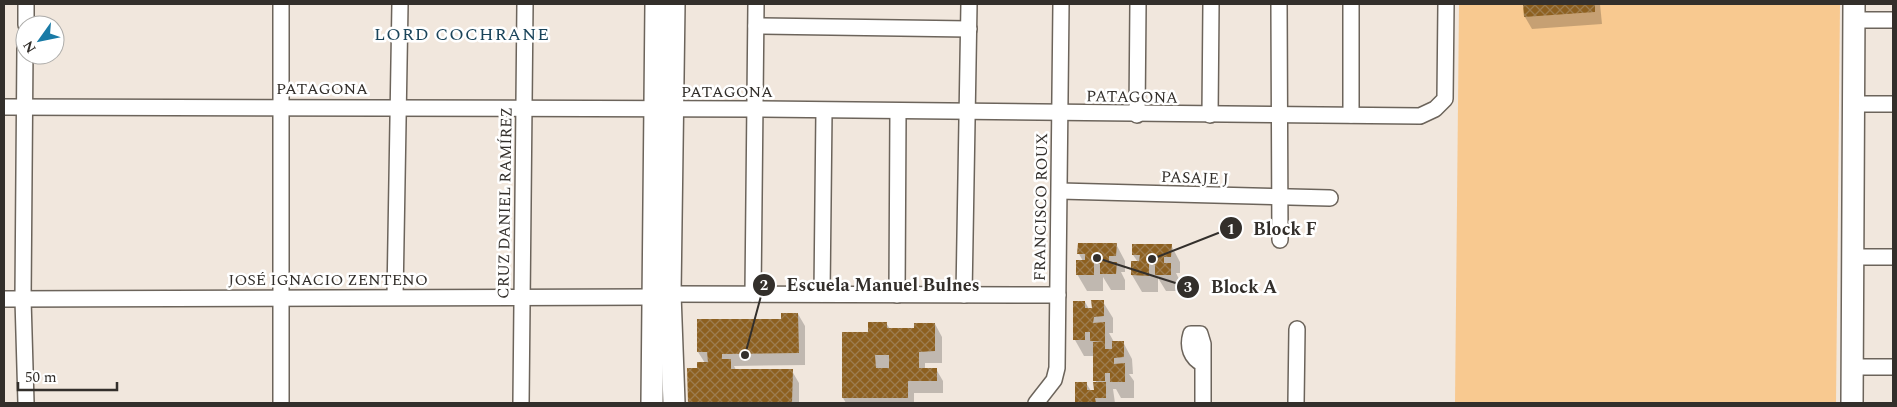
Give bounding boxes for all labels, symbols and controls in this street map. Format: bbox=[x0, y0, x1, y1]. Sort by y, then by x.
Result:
north arrow bbox=[15, 15, 65, 65]
district label: LORD COCHRANE bbox=[374, 21, 550, 48]
text: N bbox=[18, 36, 41, 57]
street label: PATAGONA bbox=[276, 77, 368, 101]
street label: PATAGONA bbox=[681, 80, 773, 104]
street label: PATAGONA bbox=[1086, 84, 1178, 110]
street label: CRUZ DANIEL RAMÍREZ bbox=[491, 107, 519, 299]
street label: FRANCISCO ROUX bbox=[1028, 133, 1054, 281]
street label: PASAJE J bbox=[1161, 165, 1229, 191]
callout: Block F bbox=[1218, 212, 1327, 245]
text: Block F bbox=[1253, 216, 1317, 243]
text: 1 bbox=[1227, 218, 1235, 241]
street label: JOSÉ IGNACIO ZENTENO bbox=[228, 268, 428, 292]
callout: Escuela Manuel Bulnes bbox=[751, 269, 990, 302]
callout: Block A bbox=[1176, 270, 1287, 303]
text: Escuela Manuel Bulnes bbox=[786, 272, 980, 299]
text: 2 bbox=[760, 274, 768, 297]
text: Block A bbox=[1211, 274, 1277, 301]
text: 3 bbox=[1184, 276, 1192, 299]
scale bar bbox=[18, 360, 116, 392]
text: 50 m bbox=[25, 366, 57, 389]

